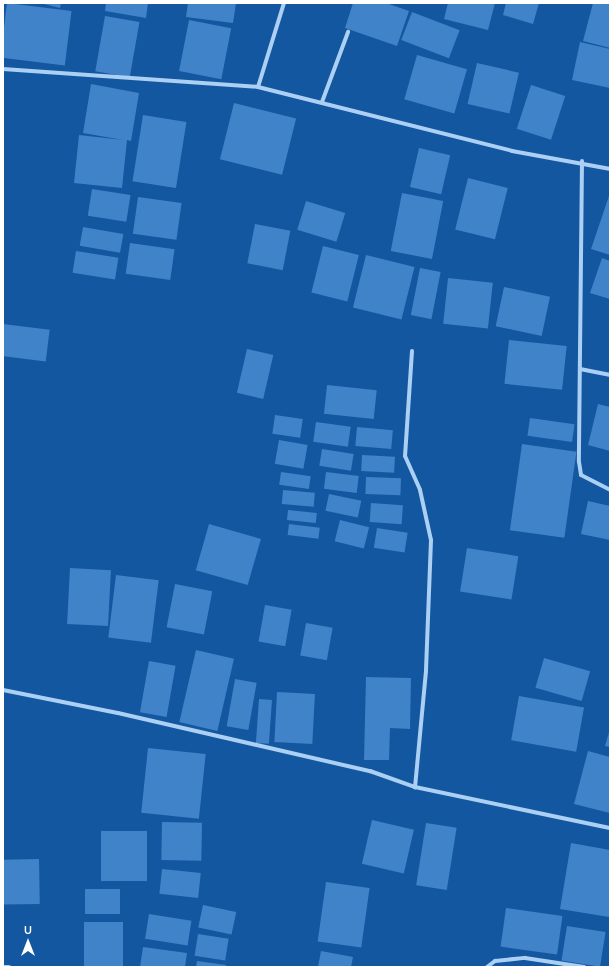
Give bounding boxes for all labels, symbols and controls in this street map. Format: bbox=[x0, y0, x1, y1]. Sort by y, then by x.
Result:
north arrow bbox=[8, 922, 48, 962]
text: U bbox=[24, 922, 32, 937]

